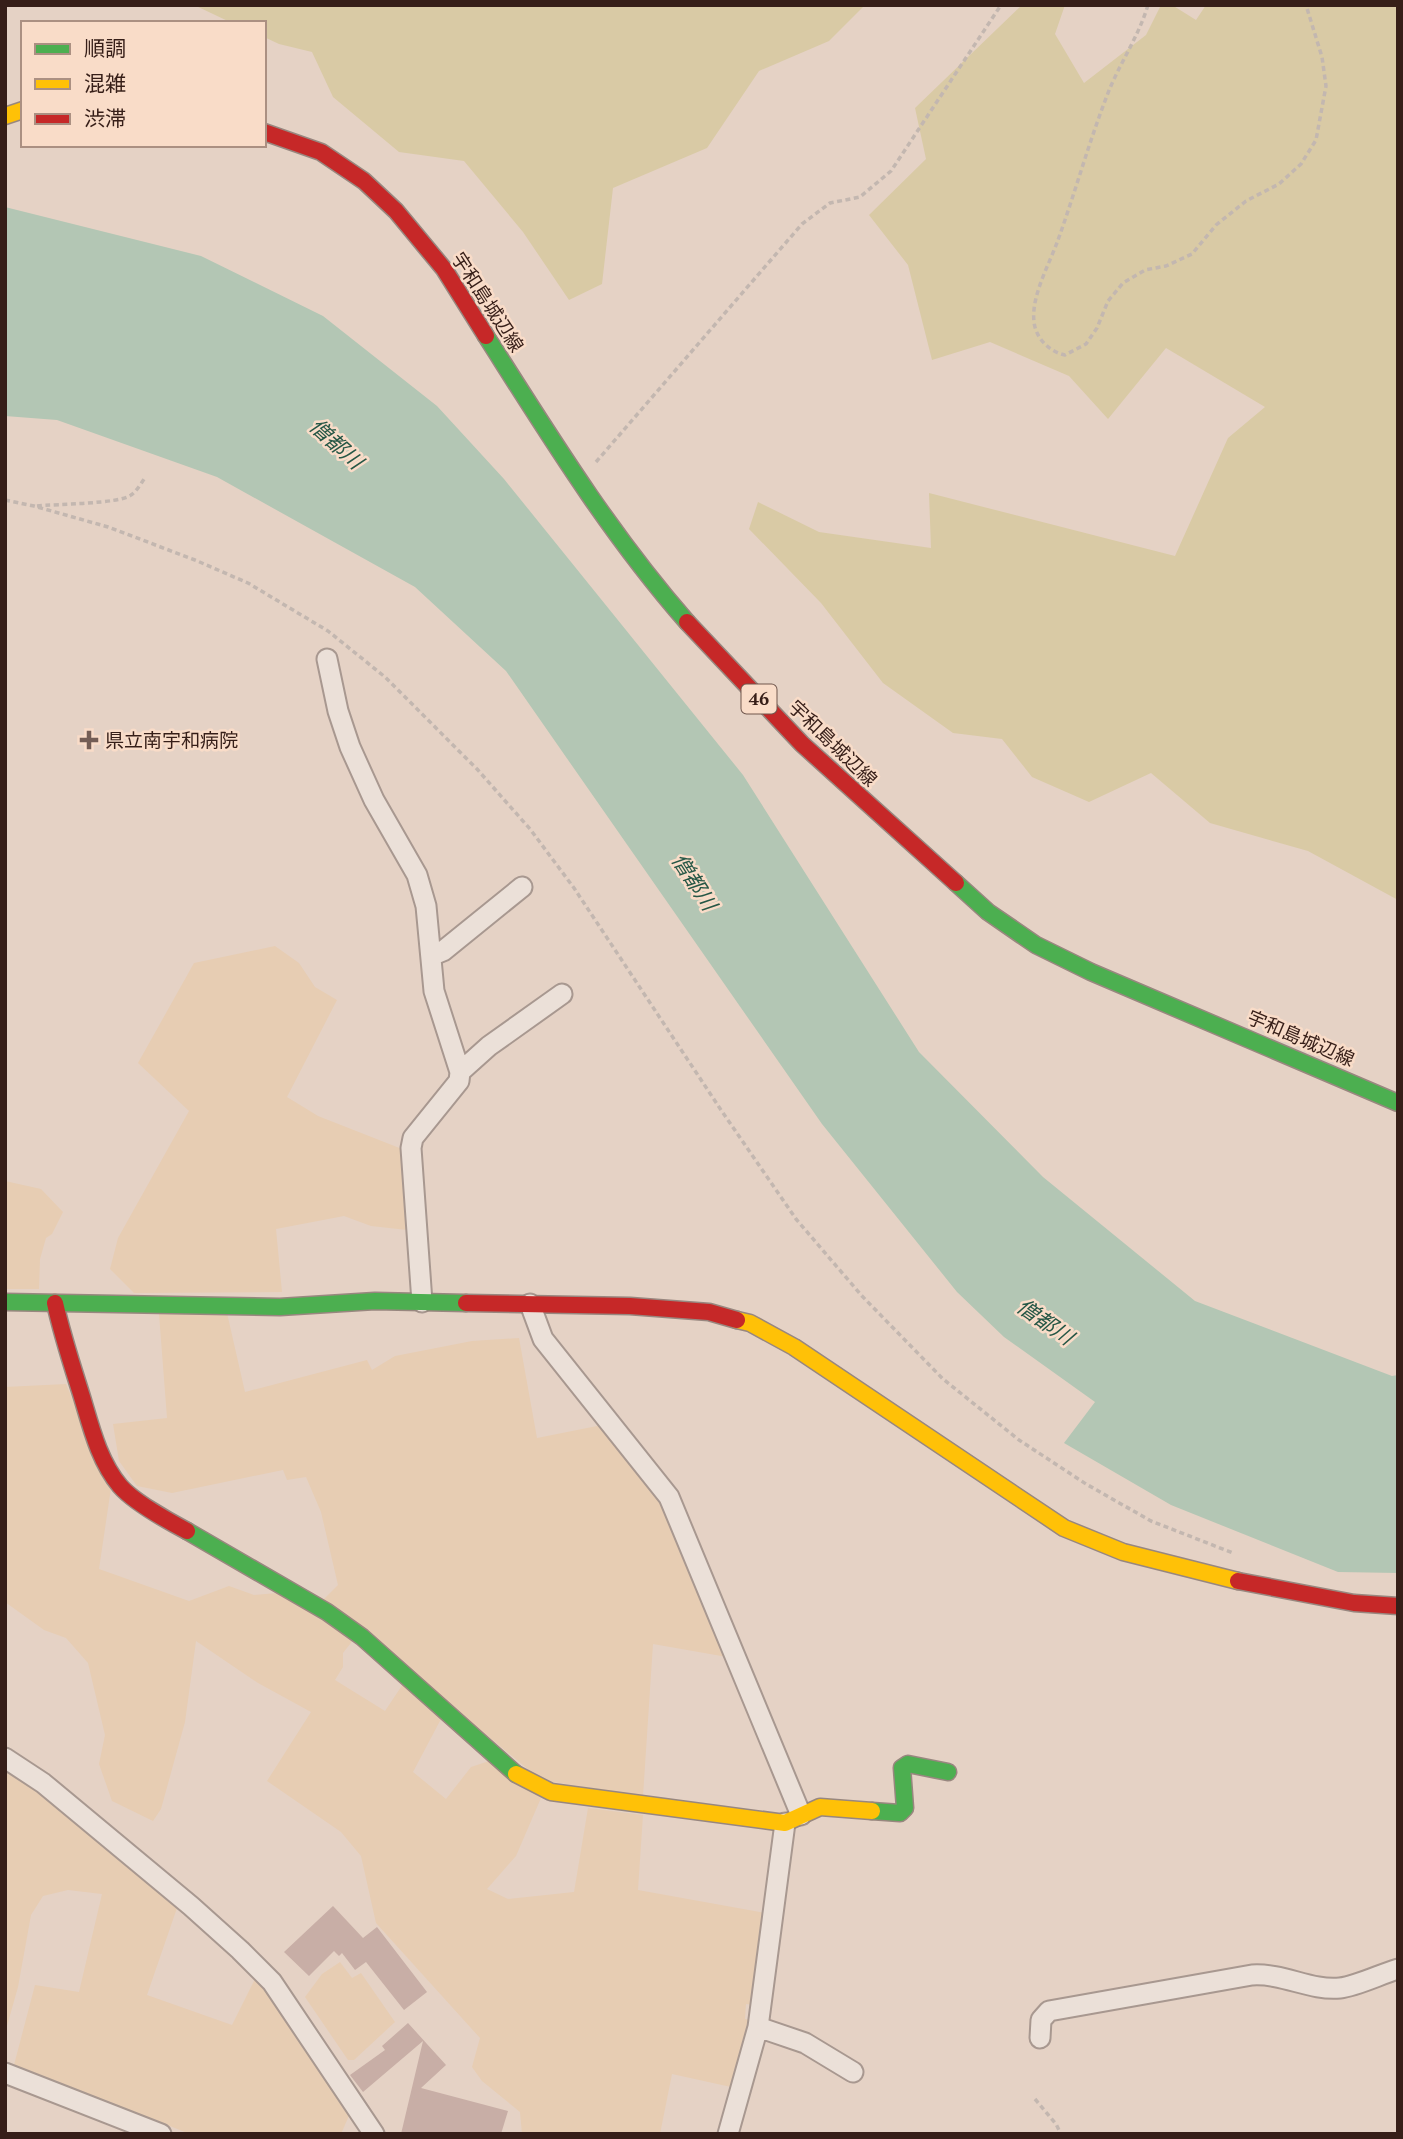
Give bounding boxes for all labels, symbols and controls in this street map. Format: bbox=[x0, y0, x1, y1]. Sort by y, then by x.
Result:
legend bbox=[21, 21, 266, 147]
text: 順調 bbox=[84, 34, 126, 62]
text: 混雑 bbox=[84, 69, 126, 97]
text: 渋滞 bbox=[84, 104, 126, 132]
street label: 宇和島城辺線 bbox=[447, 247, 530, 356]
water label: 僧都川 bbox=[304, 412, 371, 476]
road number: 46 bbox=[742, 684, 776, 714]
street label: 宇和島城辺線 bbox=[784, 694, 883, 791]
place label: 県立南宇和病院 bbox=[105, 727, 238, 752]
marker: 県立南宇和病院 bbox=[79, 730, 99, 750]
water label: 僧都川 bbox=[666, 847, 725, 917]
street label: 宇和島城辺線 bbox=[1244, 1004, 1359, 1071]
water label: 僧都川 bbox=[1012, 1292, 1081, 1352]

